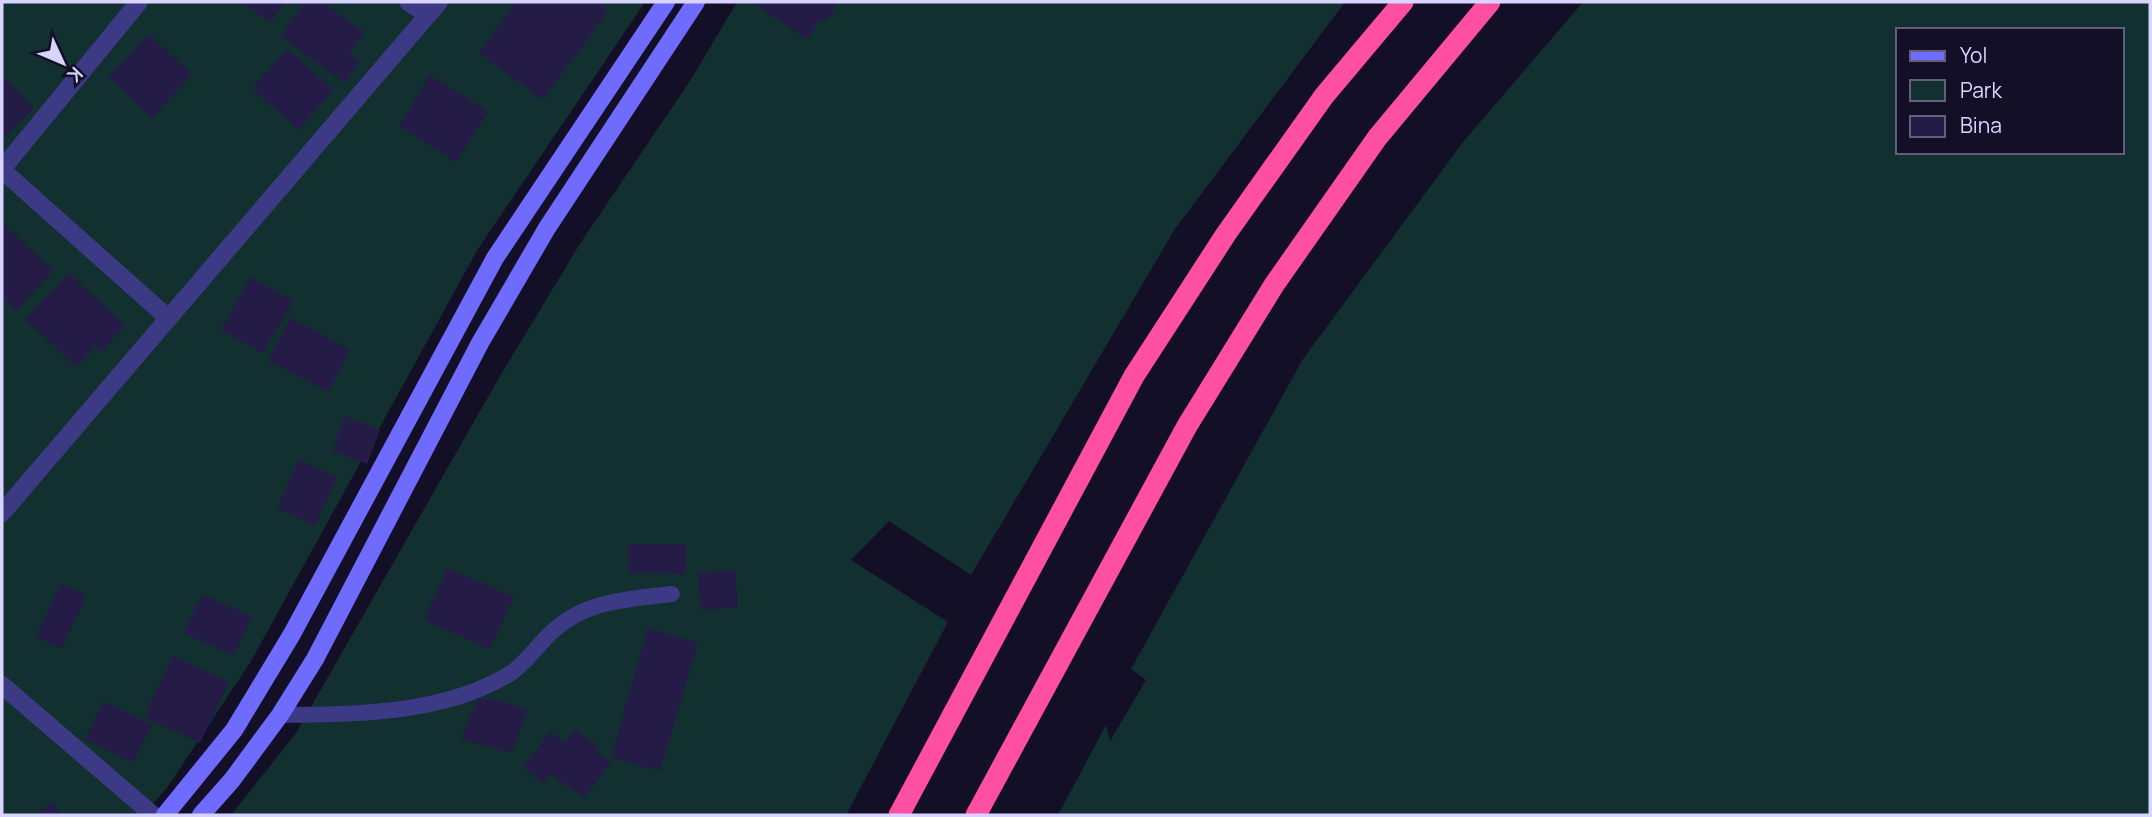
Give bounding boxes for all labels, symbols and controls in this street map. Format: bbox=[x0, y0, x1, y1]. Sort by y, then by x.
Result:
north arrow bbox=[28, 28, 98, 98]
legend bbox=[1896, 28, 2124, 154]
text: Yol bbox=[1960, 41, 1987, 69]
text: K bbox=[61, 61, 89, 89]
text: Park bbox=[1960, 76, 2002, 104]
text: Bina bbox=[1960, 111, 2002, 139]

